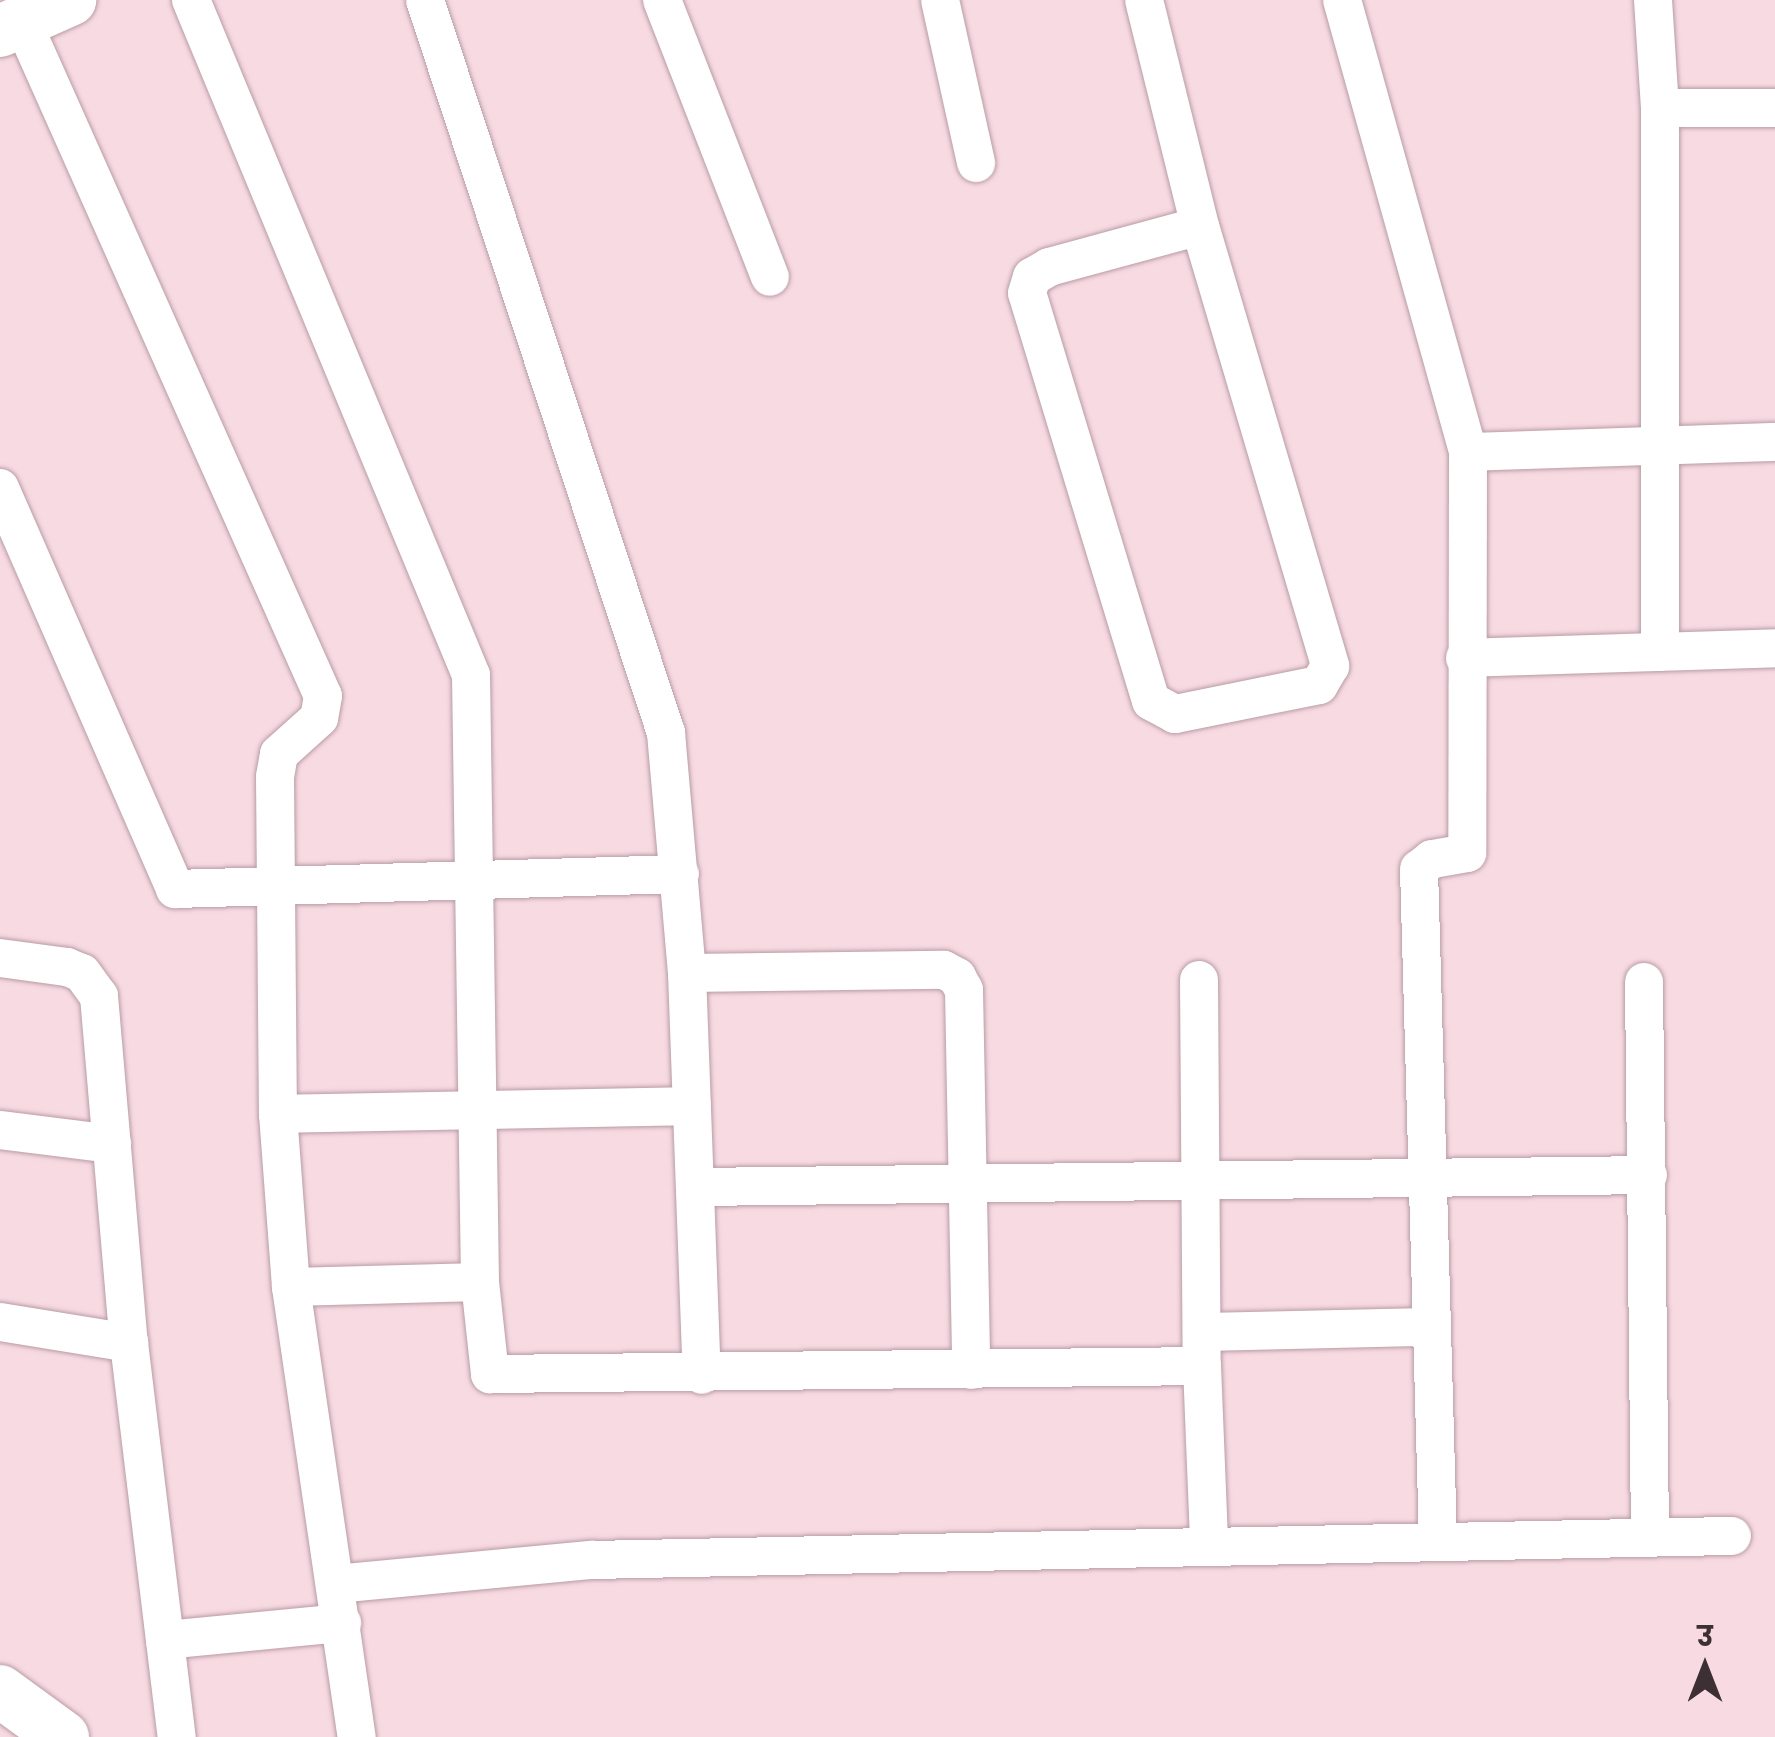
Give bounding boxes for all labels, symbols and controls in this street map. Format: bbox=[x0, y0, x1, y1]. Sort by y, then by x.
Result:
north arrow bbox=[1655, 1617, 1755, 1717]
text: उ bbox=[1697, 1617, 1713, 1656]

